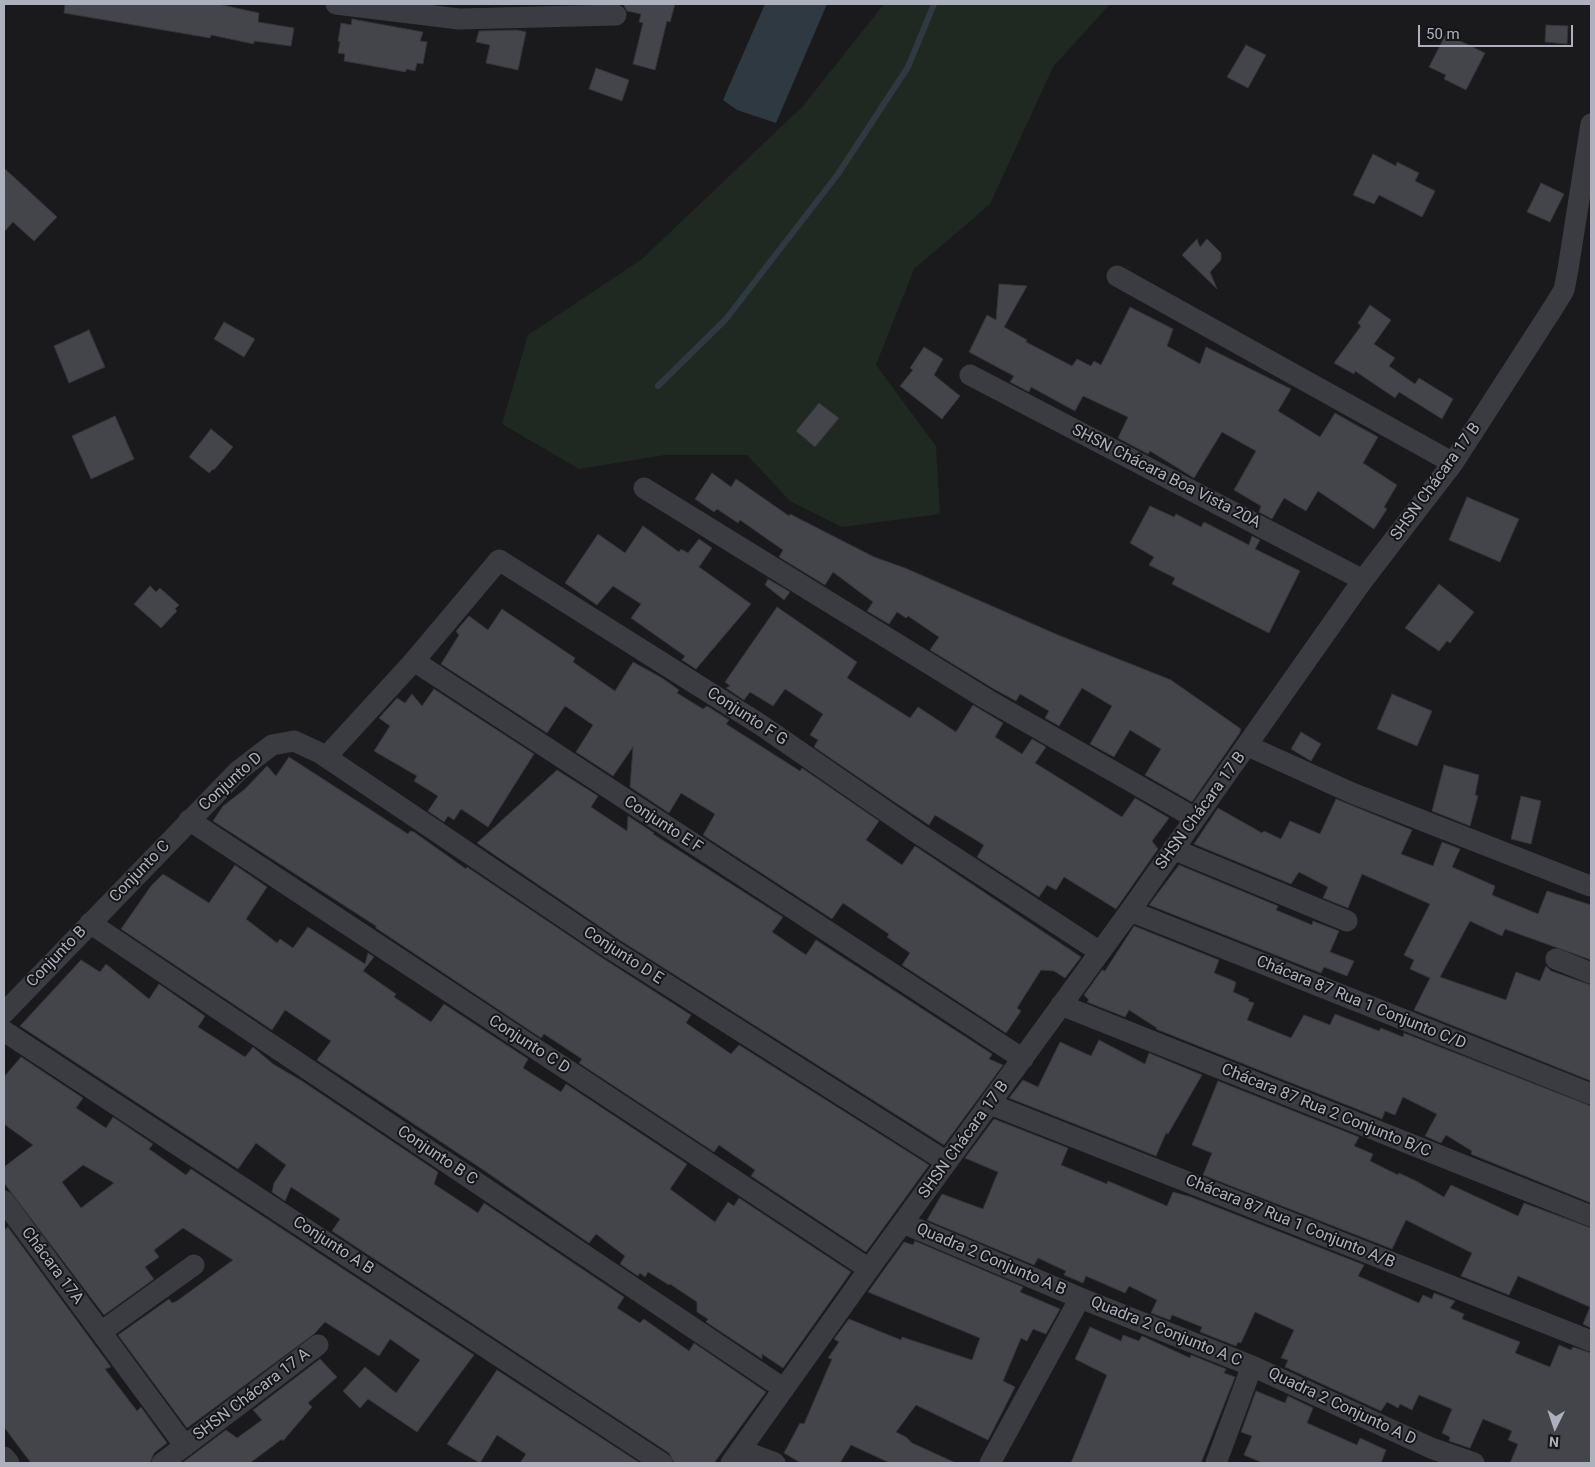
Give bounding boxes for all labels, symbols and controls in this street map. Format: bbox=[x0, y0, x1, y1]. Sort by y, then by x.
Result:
scale bar bbox=[1420, 15, 1575, 47]
text: 50 m bbox=[1426, 25, 1460, 43]
street label: SHSN Chácara 17 B bbox=[1387, 420, 1485, 544]
street label: SHSN Chácara Boa Vista 20A bbox=[1069, 421, 1263, 533]
street label: Conjunto F G bbox=[703, 684, 791, 750]
street label: Conjunto D bbox=[195, 749, 267, 815]
street label: SHSN Chácara 17 B bbox=[1152, 749, 1250, 873]
street label: Conjunto E F bbox=[620, 792, 706, 858]
street label: Conjunto C bbox=[106, 837, 174, 907]
street label: Conjunto B bbox=[23, 922, 91, 992]
street label: Conjunto D E bbox=[579, 923, 667, 989]
street label: Chácara 87 Rua 1 Conjunto C/D bbox=[1253, 952, 1469, 1054]
street label: Conjunto C D bbox=[485, 1012, 573, 1078]
street label: Chácara 87 Rua 2 Conjunto B/C bbox=[1219, 1060, 1433, 1162]
street label: SHSN Chácara 17 B bbox=[915, 1078, 1013, 1202]
street label: Conjunto B C bbox=[393, 1122, 481, 1190]
street label: Chácara 87 Rua 1 Conjunto A/B bbox=[1183, 1171, 1397, 1273]
street label: Conjunto A B bbox=[289, 1213, 377, 1279]
street label: Quadra 2 Conjunto A B bbox=[913, 1220, 1069, 1300]
street label: Chácara 17A bbox=[17, 1224, 87, 1308]
street label: Quadra 2 Conjunto A C bbox=[1088, 1293, 1244, 1371]
street label: SHSN Chácara 17 A bbox=[190, 1345, 314, 1445]
street label: Quadra 2 Conjunto A D bbox=[1265, 1364, 1419, 1450]
north arrow bbox=[1530, 1402, 1580, 1452]
text: N bbox=[1548, 1434, 1559, 1450]

